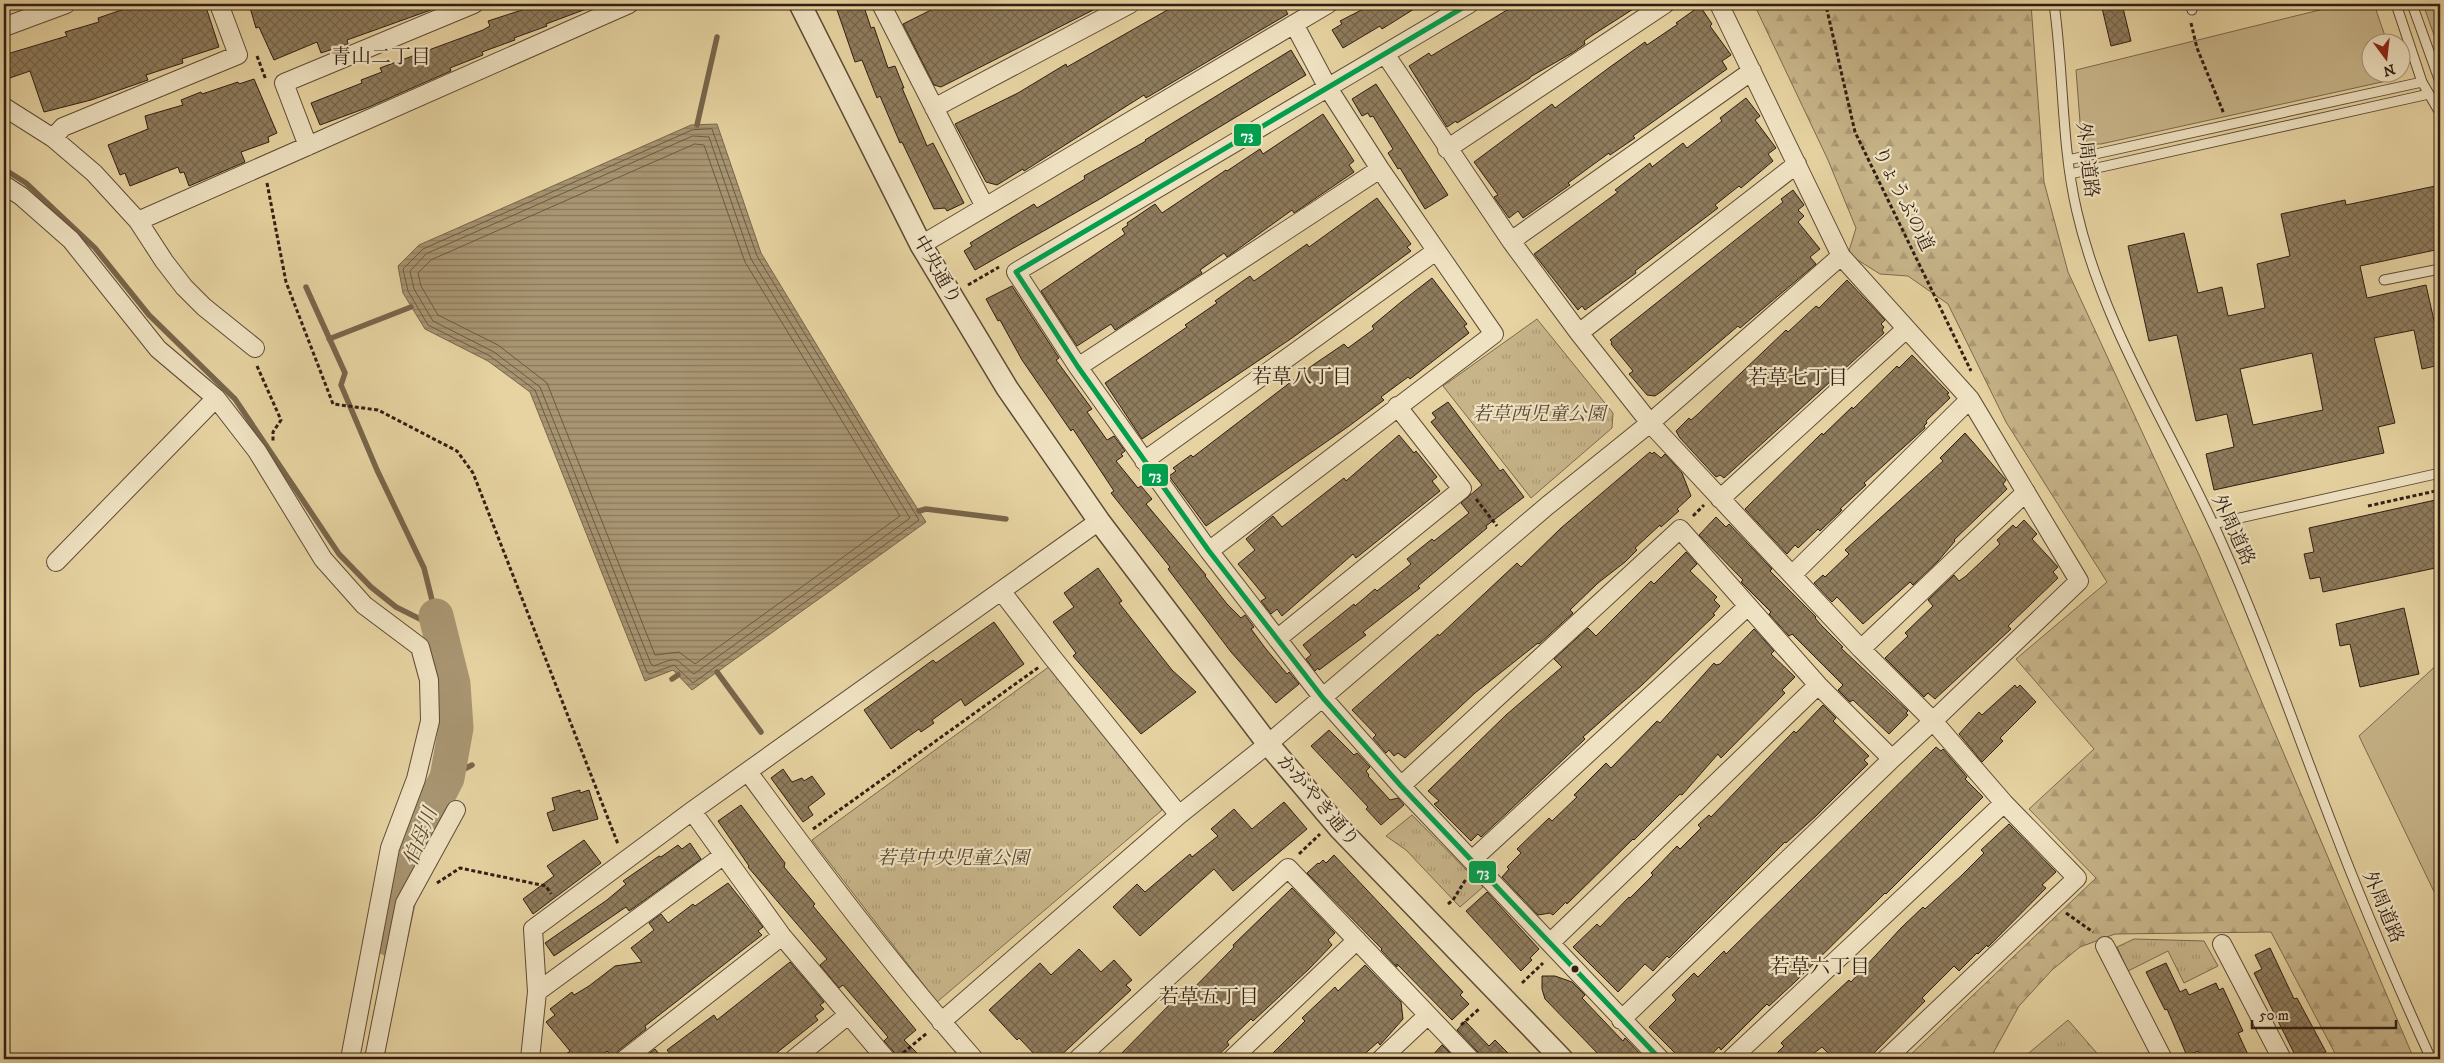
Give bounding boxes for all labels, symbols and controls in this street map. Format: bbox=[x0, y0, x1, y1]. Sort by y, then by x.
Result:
north arrow bbox=[2362, 32, 2412, 82]
district label: 青山二丁目 bbox=[331, 45, 431, 70]
text: N bbox=[2381, 59, 2397, 80]
street label: 外周道路 bbox=[2071, 121, 2103, 199]
line badge: 73 bbox=[1233, 123, 1262, 147]
text: 73 bbox=[1241, 127, 1253, 145]
street label: りょうぶの道 bbox=[1868, 143, 1938, 255]
street label: 中央通り bbox=[908, 231, 966, 309]
district label: 若草八丁目 bbox=[1252, 365, 1352, 390]
district label: 若草七丁目 bbox=[1748, 366, 1848, 391]
park label: 若草西児童公園 bbox=[1472, 403, 1608, 426]
line badge: 73 bbox=[1141, 463, 1169, 487]
text: 73 bbox=[1149, 467, 1161, 485]
street label: 外周道路 bbox=[2207, 491, 2259, 569]
street label: かがやき通り bbox=[1272, 750, 1364, 852]
water label: 伯母川 bbox=[399, 803, 444, 869]
park label: 若草中央児童公園 bbox=[877, 847, 1032, 870]
line badge: 73 bbox=[1468, 860, 1497, 884]
text: 73 bbox=[1477, 864, 1489, 882]
street label: 外周道路 bbox=[2358, 868, 2408, 946]
district label: 若草六丁目 bbox=[1770, 955, 1870, 980]
unlabelled marker bbox=[1570, 964, 1580, 974]
district label: 若草五丁目 bbox=[1159, 985, 1259, 1010]
scale bar bbox=[2252, 998, 2395, 1030]
text: 50 m bbox=[2259, 1006, 2289, 1025]

